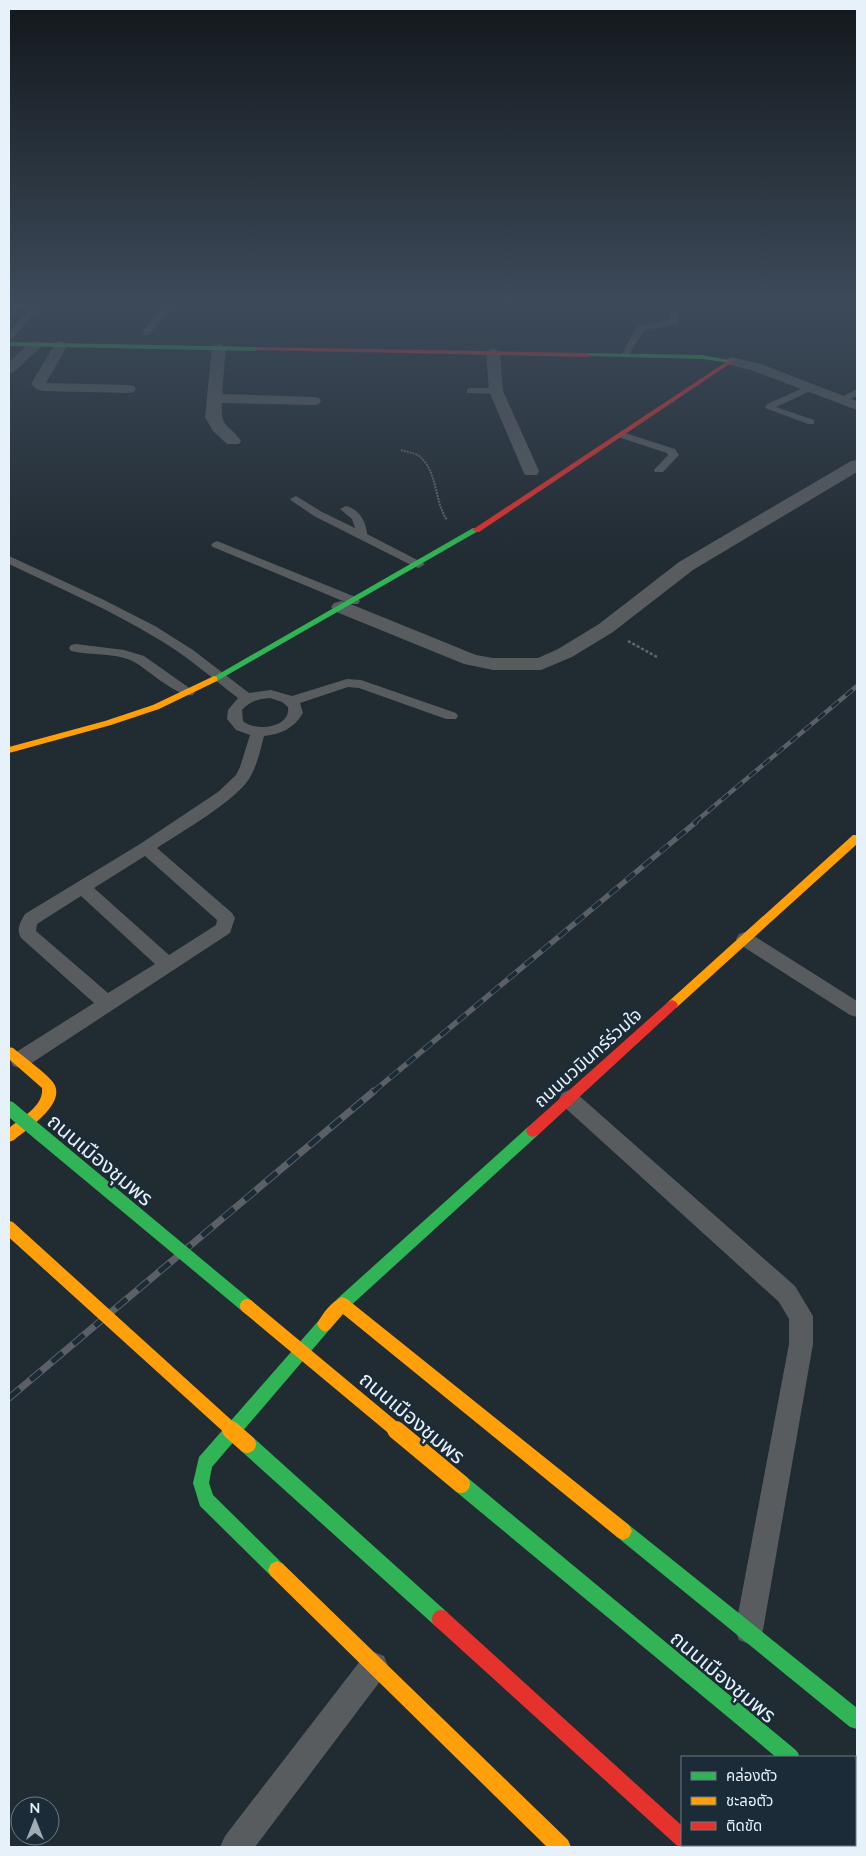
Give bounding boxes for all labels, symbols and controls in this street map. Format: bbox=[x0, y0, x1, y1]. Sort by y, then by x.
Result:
street label: ถนนนวมินทร์ร่วมใจ bbox=[529, 1003, 646, 1111]
street label: ถนนเมืองชุมพร bbox=[42, 1107, 159, 1212]
street label: ถนนเมืองชุมพร bbox=[354, 1365, 471, 1470]
street label: ถนนเมืองชุมพร bbox=[665, 1624, 782, 1729]
legend bbox=[681, 1756, 856, 1846]
text: คล่องตัว bbox=[726, 1766, 777, 1784]
text: ชะลอตัว bbox=[726, 1791, 773, 1809]
north arrow bbox=[10, 1796, 60, 1846]
text: N bbox=[30, 1799, 40, 1816]
text: ติดขัด bbox=[726, 1816, 762, 1834]

